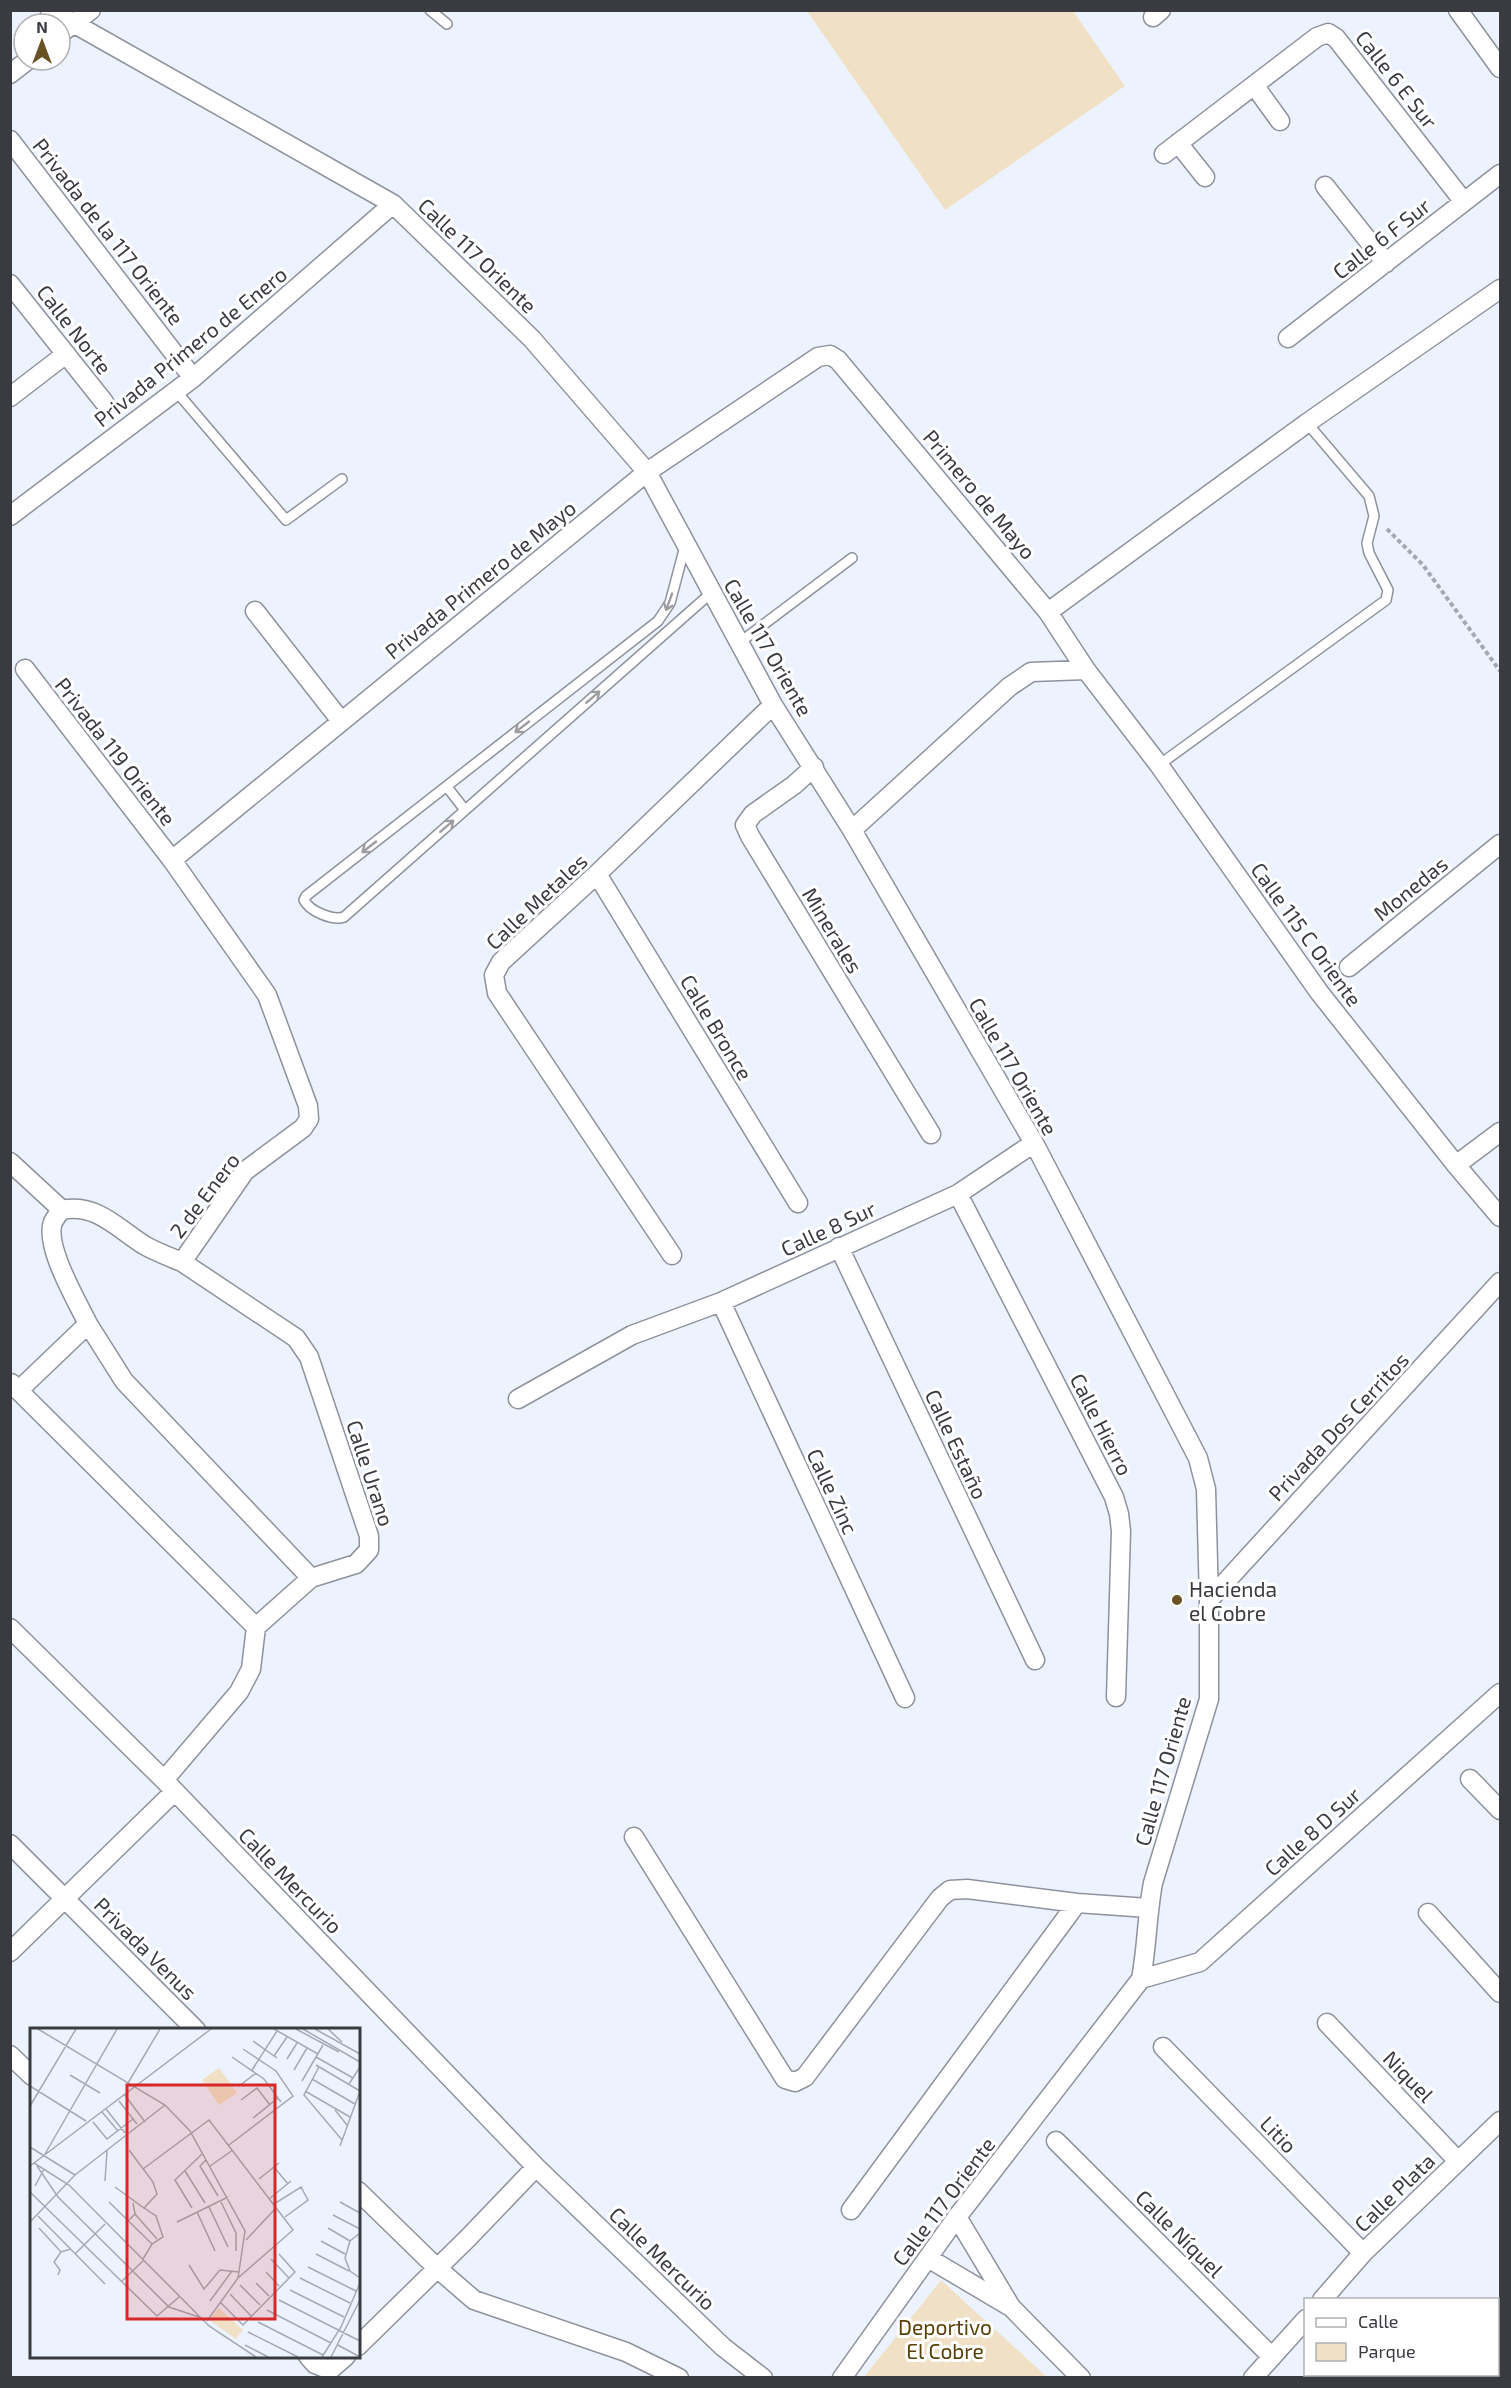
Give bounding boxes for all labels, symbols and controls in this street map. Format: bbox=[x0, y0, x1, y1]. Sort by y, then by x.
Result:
north arrow bbox=[12, 12, 72, 72]
text: N bbox=[36, 17, 48, 36]
street label: Calle 6 E Sur bbox=[1351, 25, 1443, 133]
street label: Privada de la 117 Oriente bbox=[28, 133, 190, 329]
street label: Calle 117 Oriente bbox=[414, 192, 542, 318]
street label: Calle 6 F Sur bbox=[1327, 192, 1435, 284]
street label: Privada Primero de Enero bbox=[89, 261, 291, 431]
street label: Calle Norte bbox=[32, 279, 118, 379]
street label: Primero de Mayo bbox=[919, 424, 1041, 564]
street label: Privada Primero de Mayo bbox=[380, 494, 580, 664]
street label: Calle 117 Oriente bbox=[720, 574, 818, 720]
one-way arrow bbox=[663, 592, 674, 611]
street label: Privada 119 Oriente bbox=[51, 672, 181, 830]
one-way arrow bbox=[585, 690, 600, 704]
one-way arrow bbox=[515, 721, 531, 734]
one-way arrow bbox=[439, 819, 454, 833]
one-way arrow bbox=[361, 841, 377, 854]
street label: Calle Metales bbox=[480, 848, 592, 954]
street label: Monedas bbox=[1368, 851, 1452, 925]
street label: Calle 115 C Oriente bbox=[1246, 857, 1368, 1011]
street label: Minerales bbox=[798, 883, 868, 977]
street label: Calle Bronce bbox=[676, 970, 758, 1084]
street label: Calle 117 Oriente bbox=[965, 993, 1063, 1139]
street label: 2 de Enero bbox=[164, 1148, 244, 1242]
street label: Calle 8 Sur bbox=[777, 1195, 880, 1261]
street label: Privada Dos Cerritos bbox=[1263, 1347, 1413, 1505]
street label: Calle Hierro bbox=[1066, 1369, 1138, 1479]
street label: Calle Estaño bbox=[921, 1385, 993, 1503]
street label: Calle Urano bbox=[342, 1417, 400, 1529]
street label: Calle Zinc bbox=[802, 1444, 864, 1538]
place label: Hacienda el Cobre bbox=[1189, 1576, 1277, 1625]
marker: Hacienda el Cobre bbox=[1170, 1593, 1184, 1607]
street label: Calle 117 Oriente bbox=[1129, 1693, 1195, 1849]
street label: Calle 8 D Sur bbox=[1259, 1781, 1365, 1880]
street label: Calle Mercurio bbox=[234, 1822, 348, 1938]
street label: Privada Venus bbox=[90, 1892, 202, 2004]
inset map bbox=[30, 2028, 360, 2358]
street label: Niquel bbox=[1379, 2045, 1440, 2107]
street label: Litio bbox=[1256, 2111, 1302, 2157]
street label: Calle 117 Oriente bbox=[887, 2132, 999, 2270]
street label: Calle Plata bbox=[1349, 2148, 1439, 2236]
street label: Calle Níquel bbox=[1131, 2184, 1229, 2282]
street label: Calle Mercurio bbox=[605, 2201, 721, 2315]
legend bbox=[1304, 2298, 1499, 2376]
text: Calle bbox=[1358, 2310, 1399, 2332]
park label: Deportivo El Cobre bbox=[898, 2314, 992, 2363]
text: Parque bbox=[1358, 2340, 1416, 2362]

